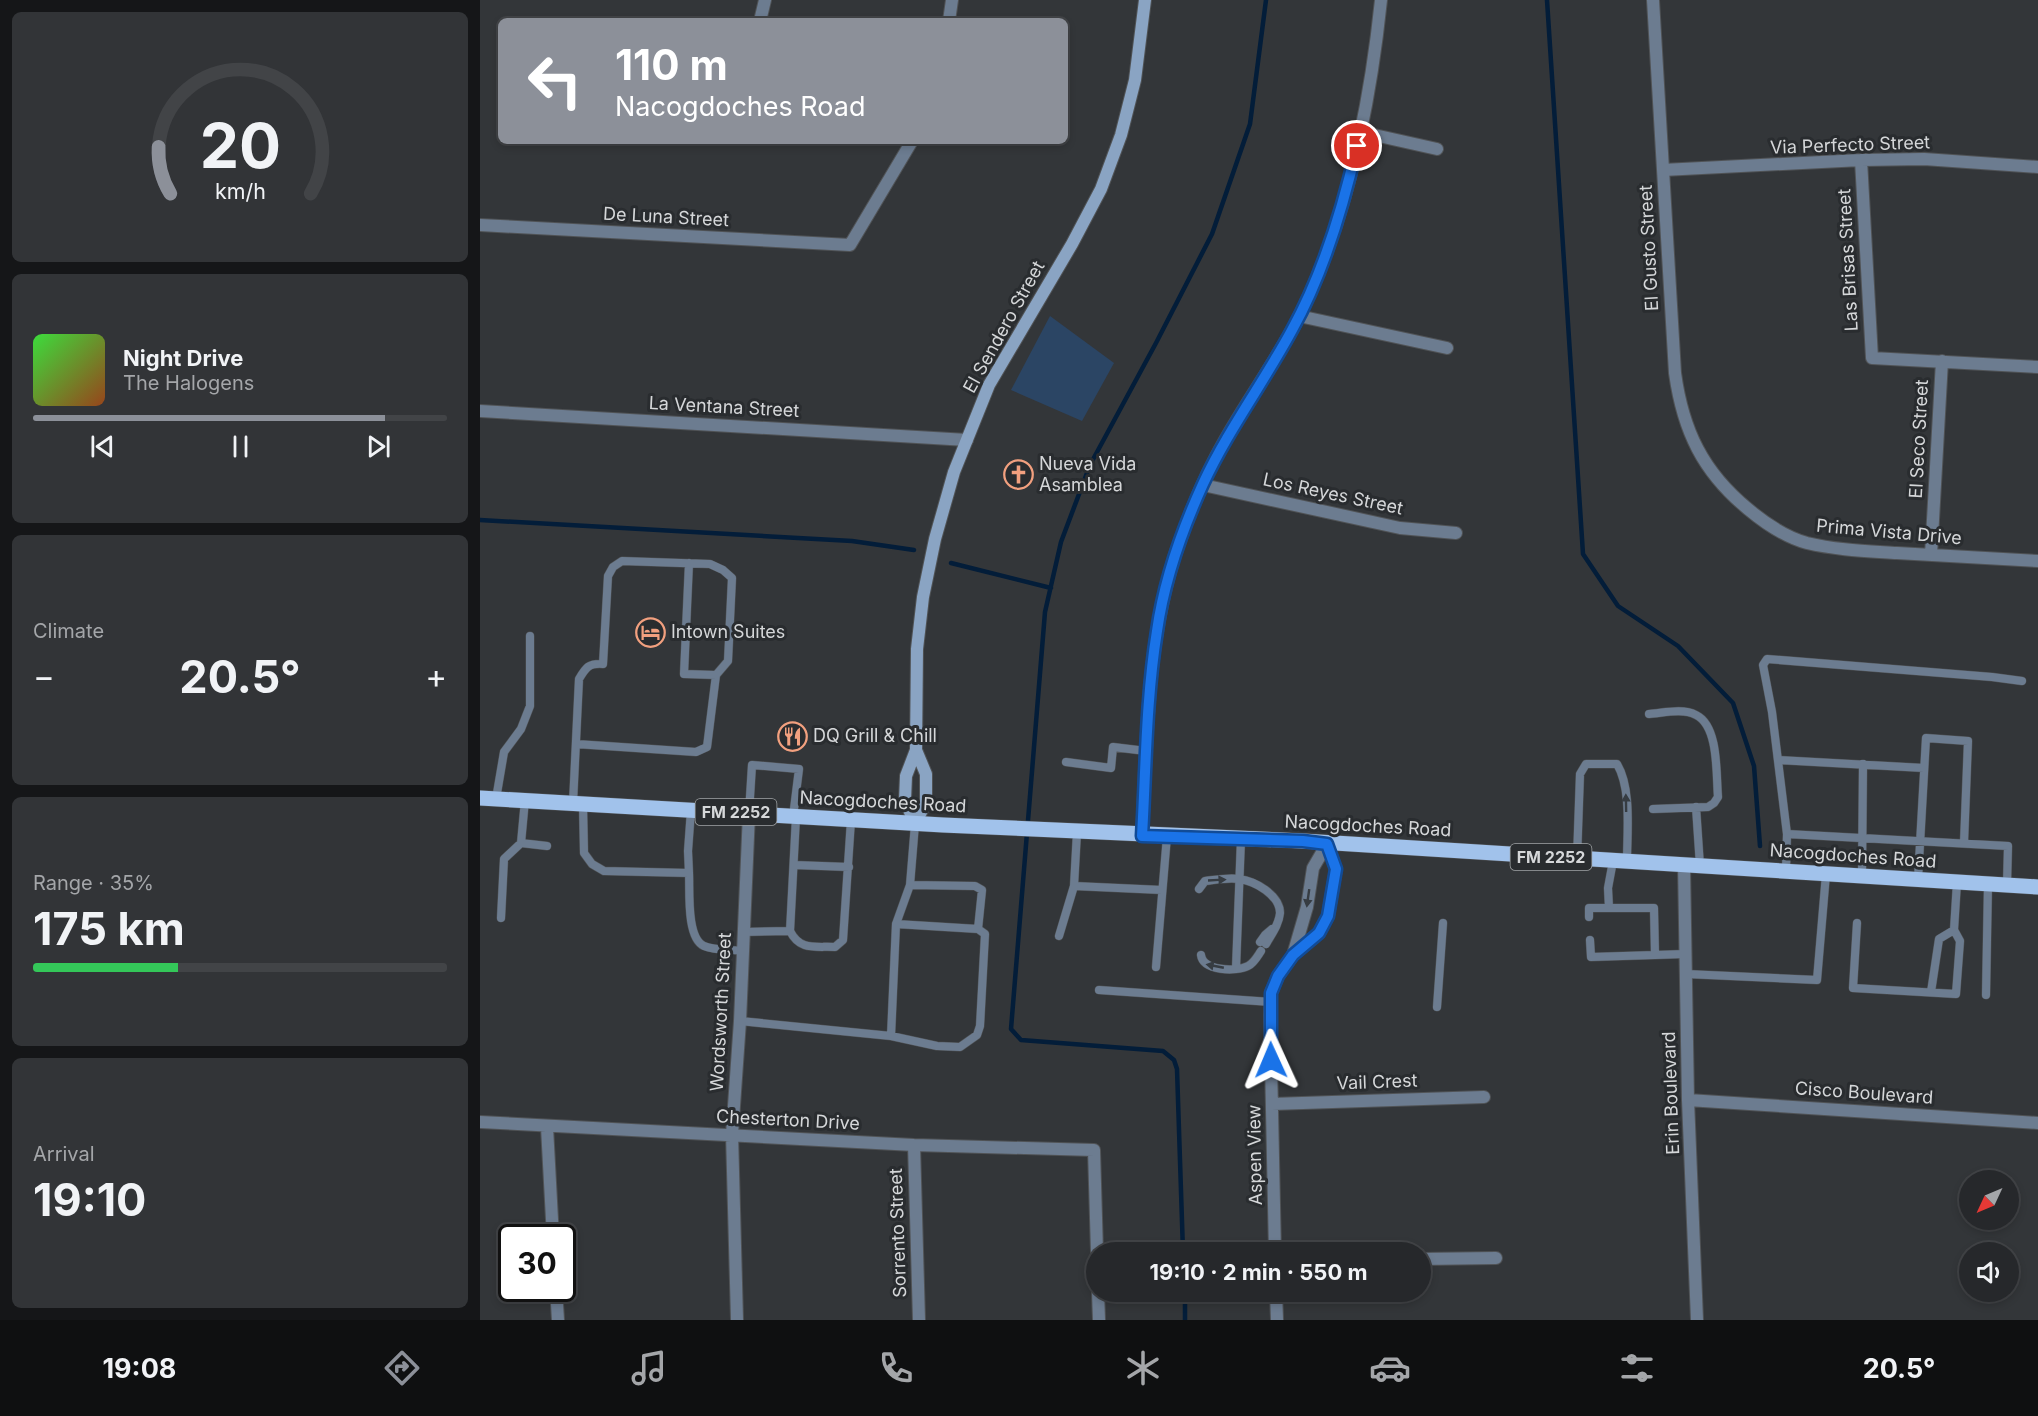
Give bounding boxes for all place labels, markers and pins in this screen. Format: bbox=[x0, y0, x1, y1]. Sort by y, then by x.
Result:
pin bbox=[1331, 120, 1382, 171]
place label: Nueva Vida Asamblea bbox=[1039, 453, 1136, 495]
church icon: Nueva Vida Asamblea bbox=[1002, 458, 1034, 490]
hotel icon: Intown Suites bbox=[634, 616, 666, 648]
place label: Intown Suites bbox=[671, 621, 785, 642]
restaurant icon: DQ Grill & Chill bbox=[776, 720, 808, 752]
place label: DQ Grill & Chill bbox=[813, 725, 937, 746]

